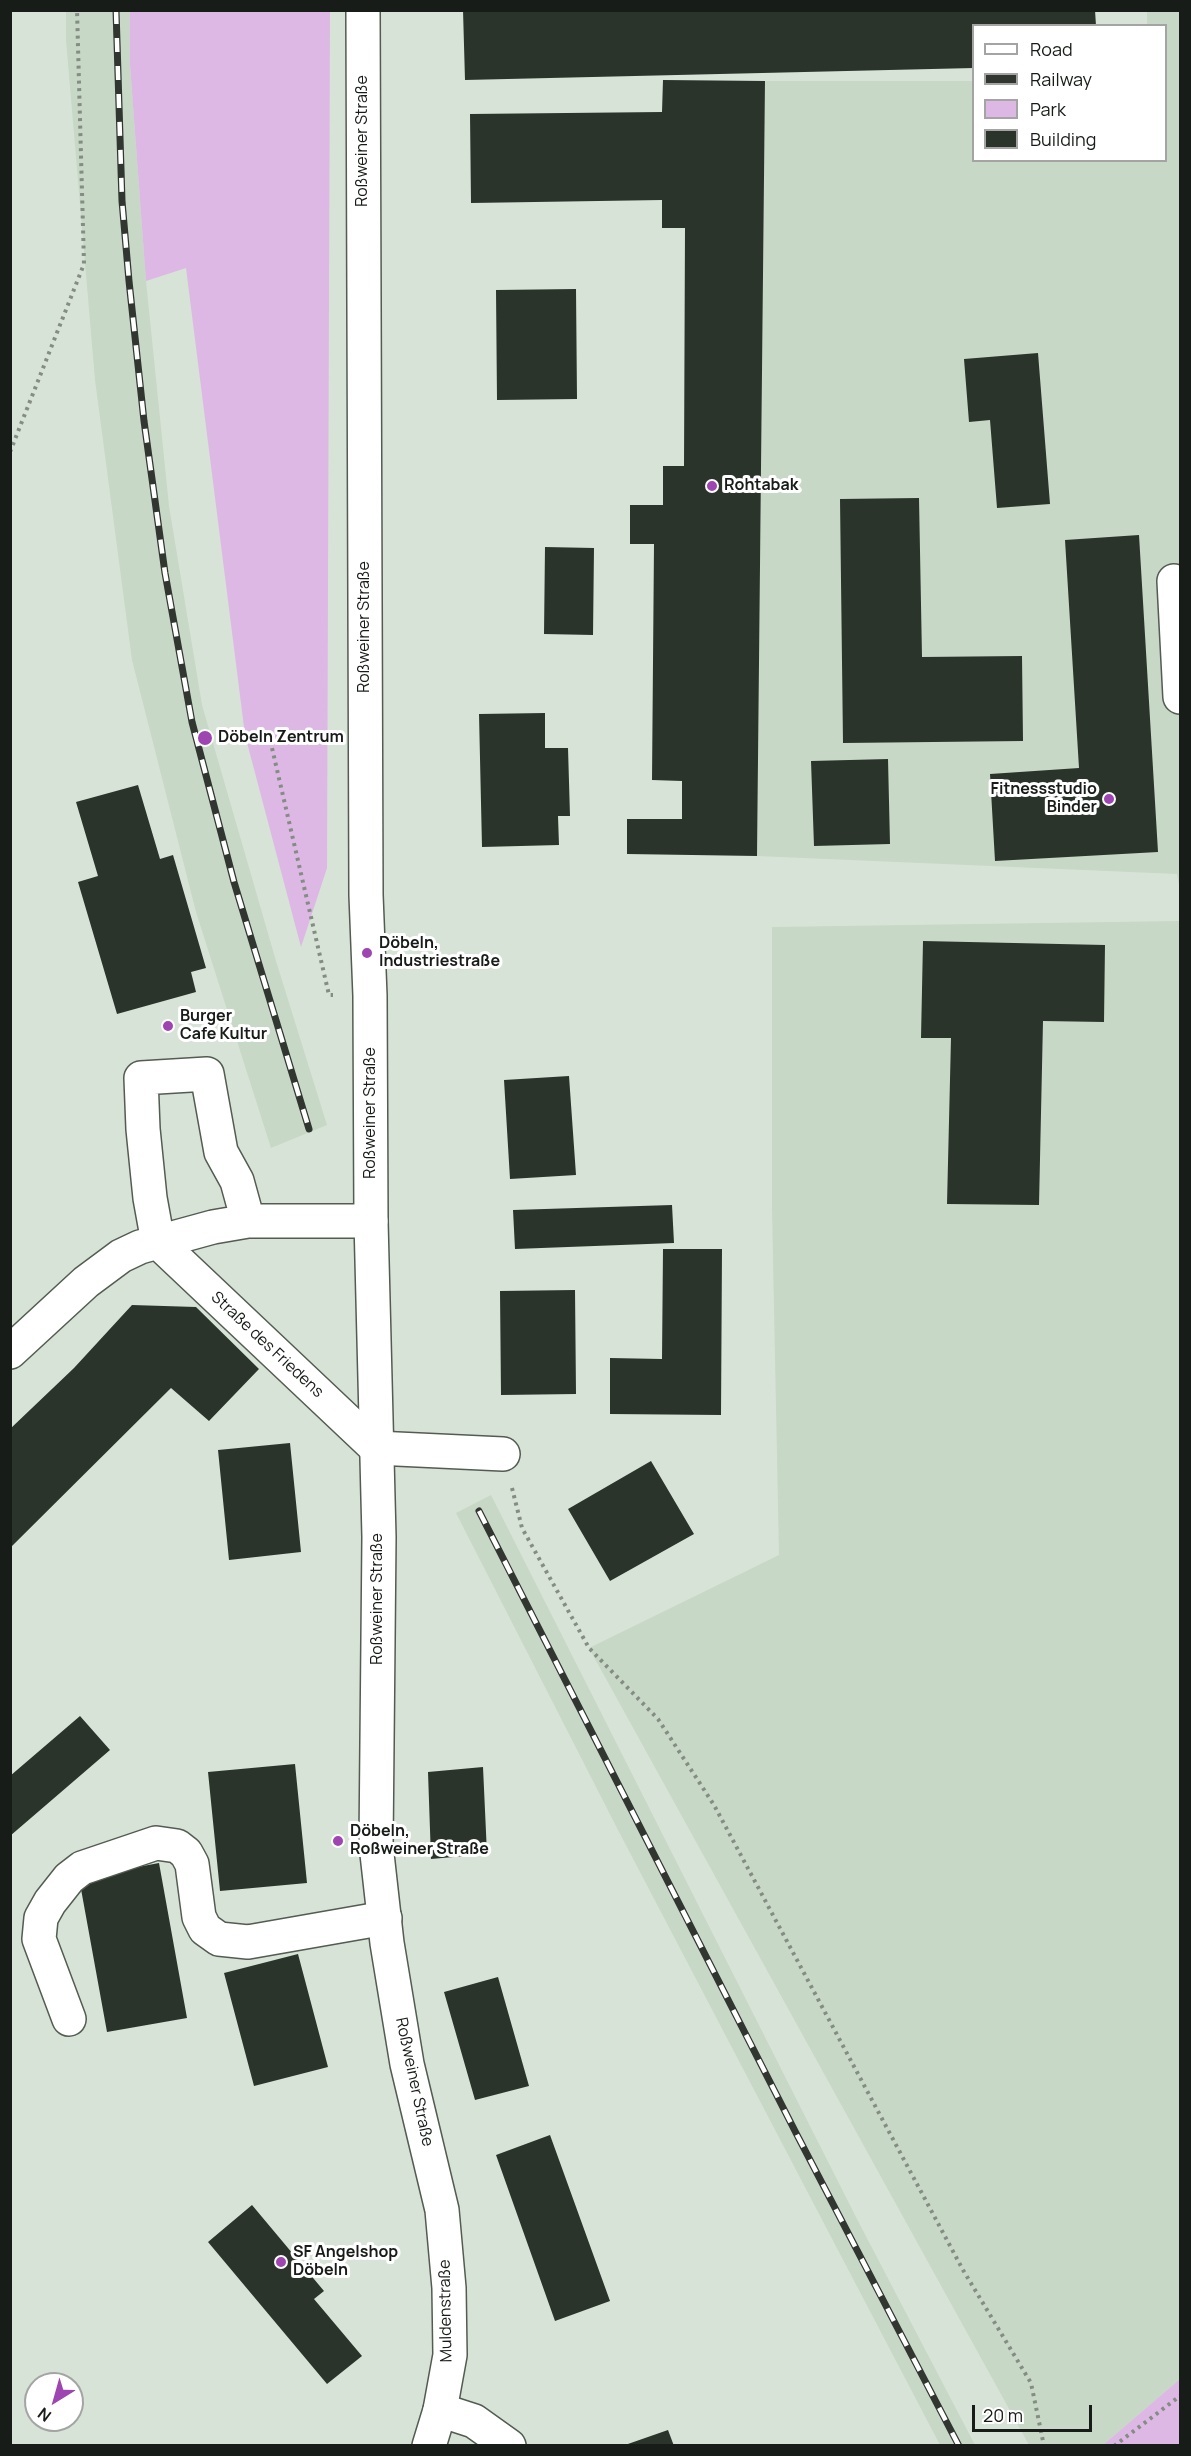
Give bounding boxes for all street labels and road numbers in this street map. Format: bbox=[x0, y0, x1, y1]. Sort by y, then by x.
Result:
street label: Roßweiner Straße bbox=[353, 75, 373, 207]
street label: Roßweiner Straße bbox=[355, 561, 375, 693]
street label: Roßweiner Straße bbox=[361, 1047, 381, 1179]
street label: Straße des Friedens bbox=[207, 1288, 327, 1402]
street label: Roßweiner Straße bbox=[368, 1533, 388, 1665]
street label: Roßweiner Straße bbox=[391, 2016, 437, 2148]
street label: Muldenstraße bbox=[436, 2259, 456, 2363]

